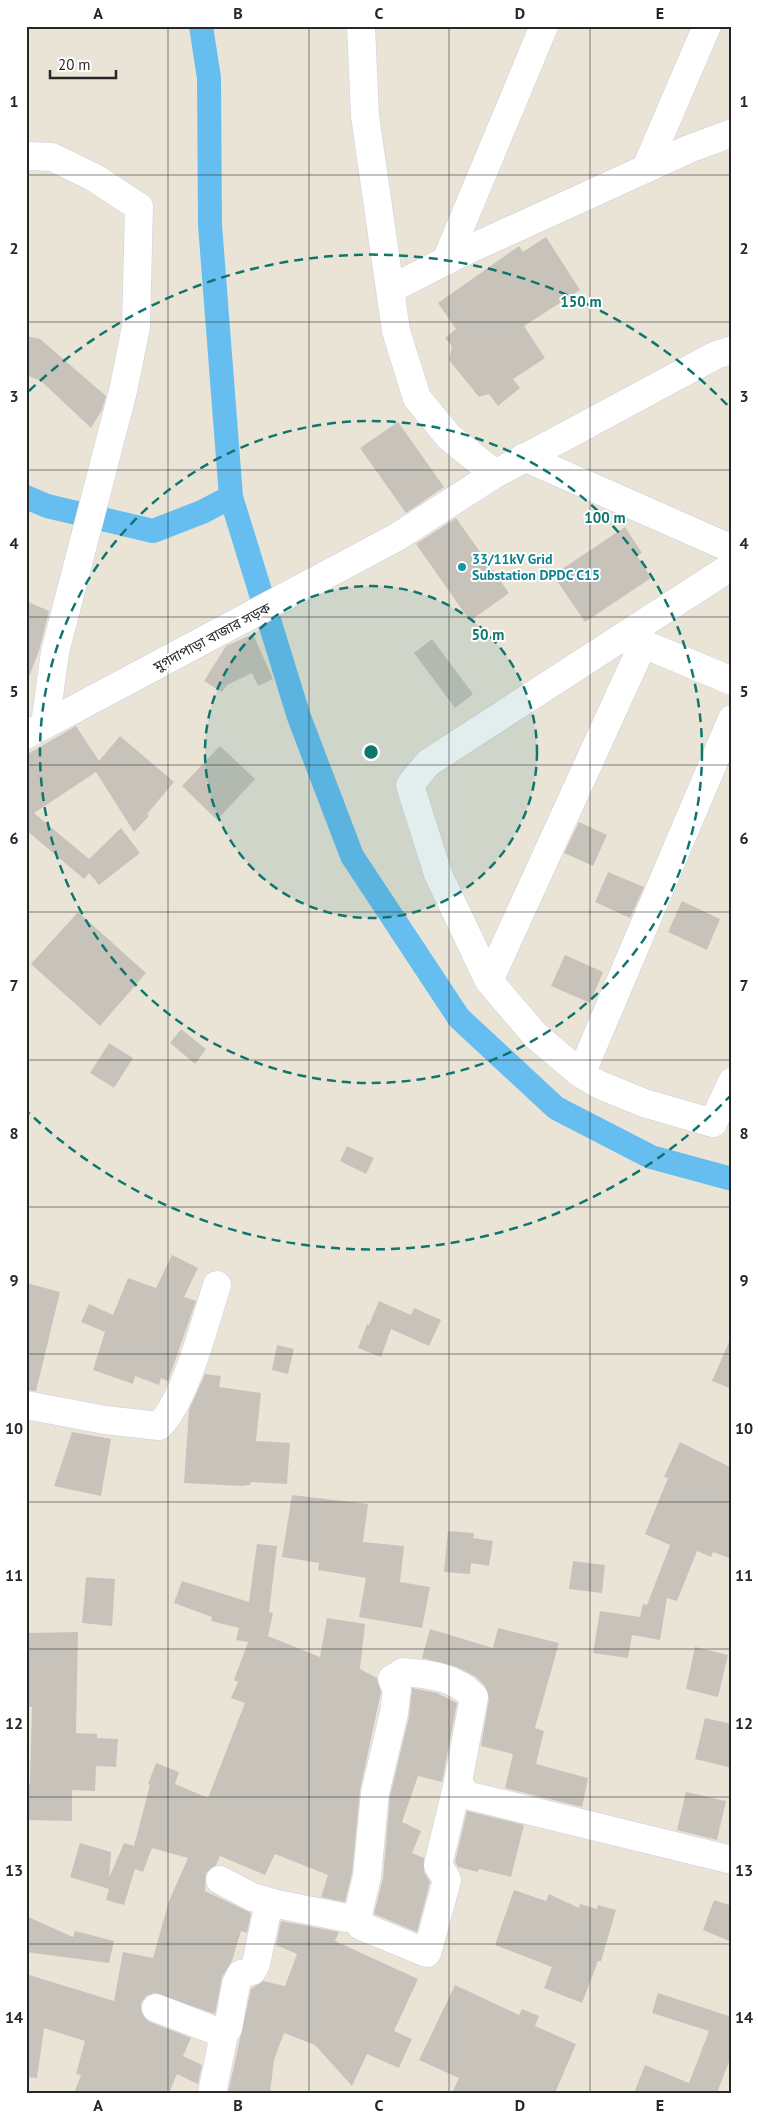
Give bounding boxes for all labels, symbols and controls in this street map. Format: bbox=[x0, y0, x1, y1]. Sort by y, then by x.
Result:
text: A bbox=[93, 3, 103, 23]
text: B bbox=[233, 3, 243, 23]
text: C bbox=[375, 3, 384, 23]
text: D bbox=[515, 3, 525, 23]
text: E bbox=[656, 3, 664, 23]
scale bar bbox=[50, 48, 116, 80]
text: 20 m bbox=[58, 55, 91, 74]
text: 1 bbox=[9, 91, 19, 111]
text: 1 bbox=[739, 91, 749, 111]
text: 2 bbox=[9, 238, 19, 258]
text: 2 bbox=[739, 238, 749, 258]
text: 150 m bbox=[560, 292, 602, 311]
text: 3 bbox=[9, 386, 19, 406]
text: 3 bbox=[739, 386, 749, 406]
text: 100 m bbox=[584, 508, 626, 527]
text: 4 bbox=[9, 533, 19, 553]
text: 4 bbox=[739, 533, 749, 553]
place label: 33/11kV Grid Substation DPDC C15 bbox=[472, 550, 600, 584]
marker: 33/11kV Grid Substation DPDC C15 bbox=[456, 561, 468, 573]
street label: মুগদাপাড়া বাজার সড়ক bbox=[149, 598, 274, 676]
text: 50 m bbox=[472, 625, 504, 644]
text: 5 bbox=[9, 681, 19, 701]
text: 5 bbox=[739, 681, 749, 701]
centre of rings bbox=[362, 743, 380, 761]
text: 6 bbox=[9, 828, 19, 848]
text: 6 bbox=[739, 828, 749, 848]
text: 7 bbox=[9, 975, 19, 995]
text: 7 bbox=[739, 975, 749, 995]
text: 8 bbox=[9, 1123, 19, 1143]
text: 8 bbox=[739, 1123, 749, 1143]
text: 9 bbox=[9, 1270, 19, 1290]
text: 9 bbox=[739, 1270, 749, 1290]
text: 10 bbox=[5, 1418, 23, 1438]
text: 10 bbox=[735, 1418, 753, 1438]
text: 11 bbox=[5, 1565, 23, 1585]
text: 11 bbox=[735, 1565, 753, 1585]
text: 12 bbox=[5, 1713, 23, 1733]
text: 12 bbox=[735, 1713, 753, 1733]
text: 13 bbox=[5, 1860, 23, 1880]
text: 13 bbox=[735, 1860, 753, 1880]
text: 14 bbox=[5, 2007, 23, 2027]
text: 14 bbox=[735, 2007, 753, 2027]
text: A bbox=[93, 2095, 103, 2115]
text: B bbox=[233, 2095, 243, 2115]
text: C bbox=[375, 2095, 384, 2115]
text: D bbox=[515, 2095, 525, 2115]
text: E bbox=[656, 2095, 664, 2115]

